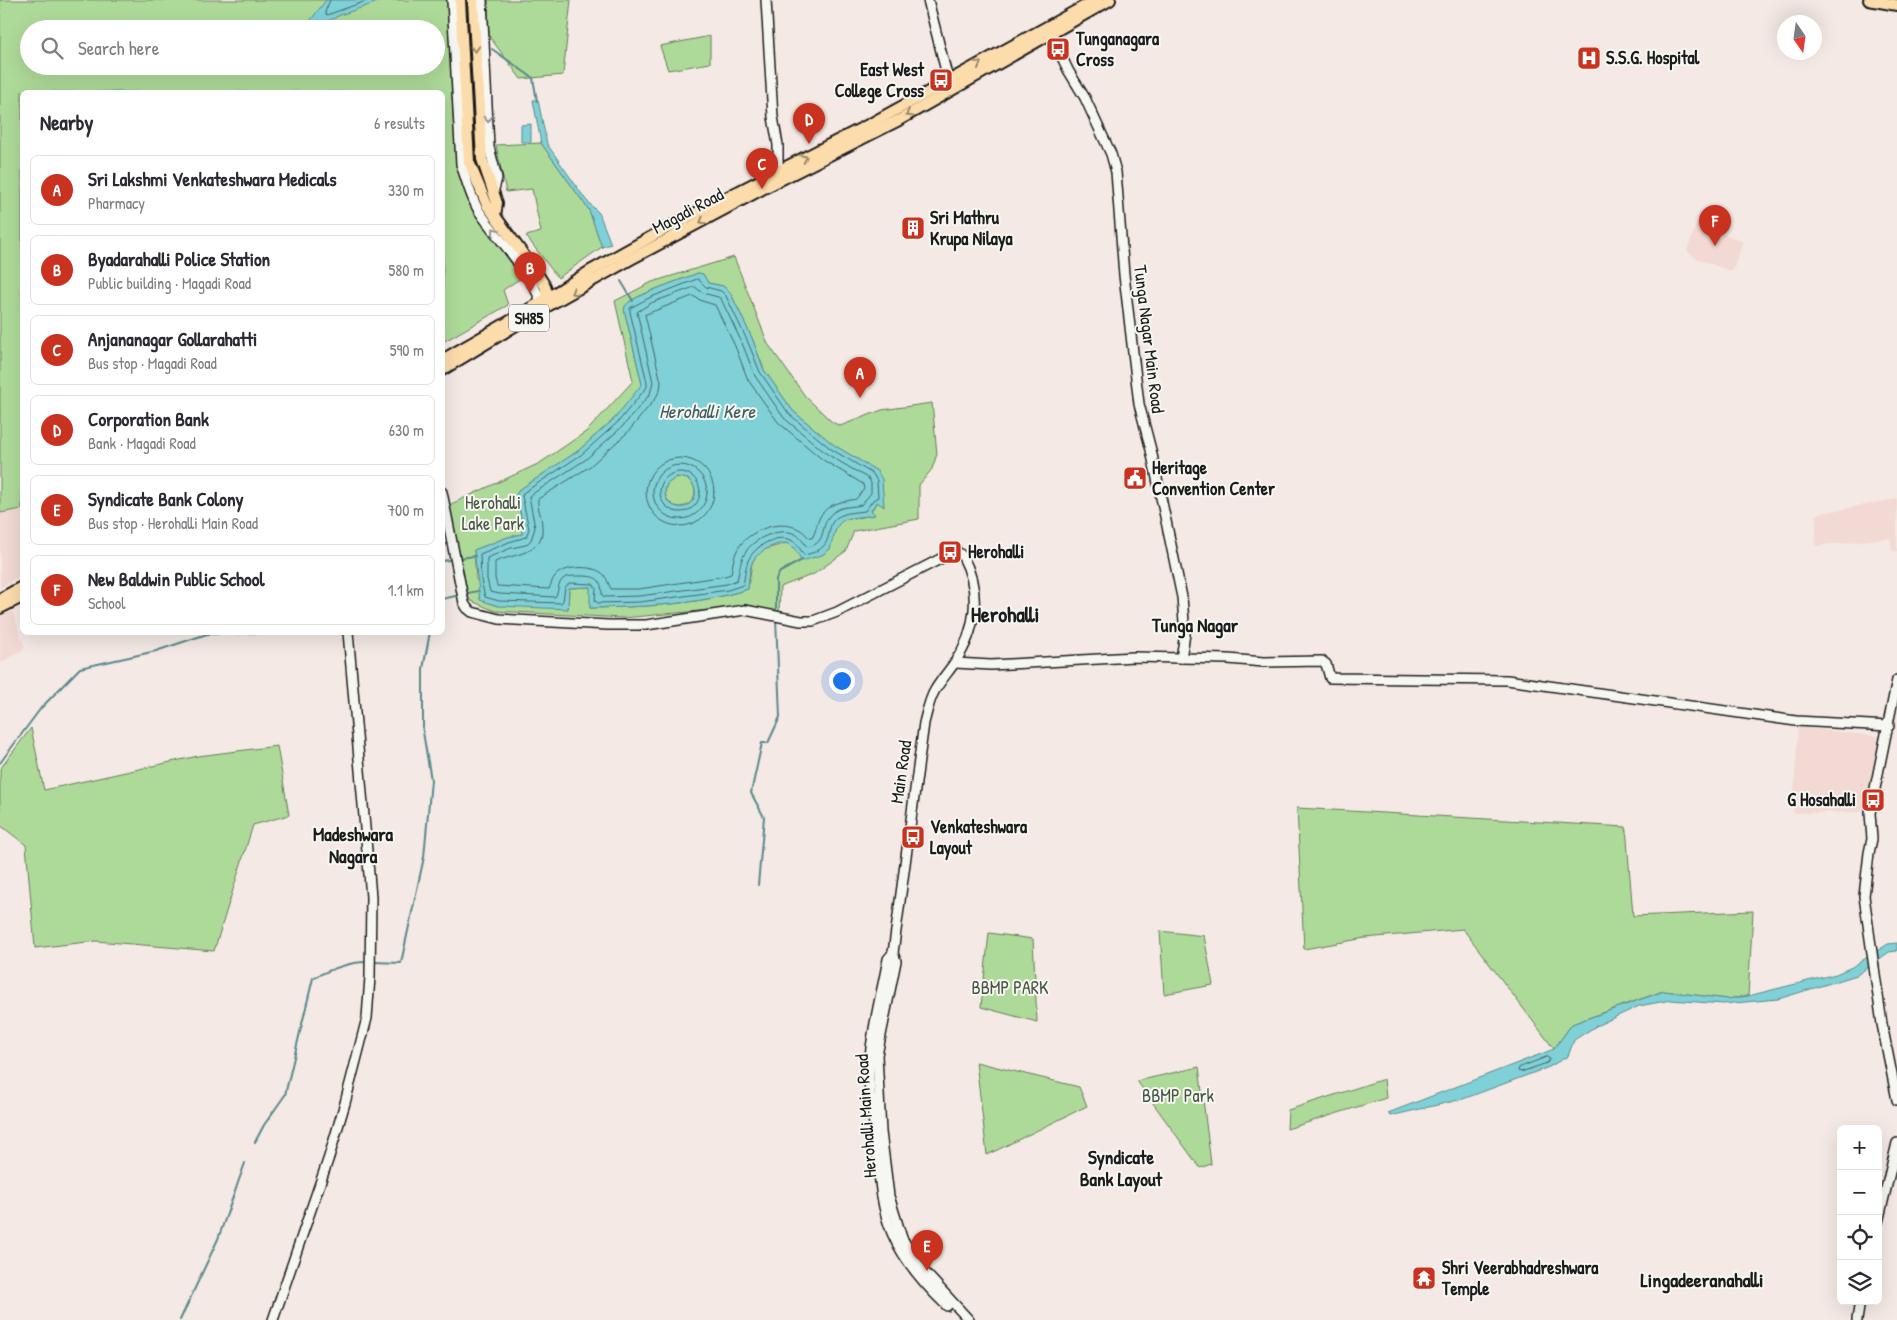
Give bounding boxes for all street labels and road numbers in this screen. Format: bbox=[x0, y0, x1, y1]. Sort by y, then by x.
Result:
street label: Magadi Road bbox=[648, 181, 728, 240]
street label: Tunga Nagar Main Road bbox=[1128, 263, 1171, 415]
road number: SH85 bbox=[509, 304, 549, 332]
street label: Main Road bbox=[884, 739, 917, 805]
street label: Herohalli Main Road bbox=[849, 1053, 882, 1179]

